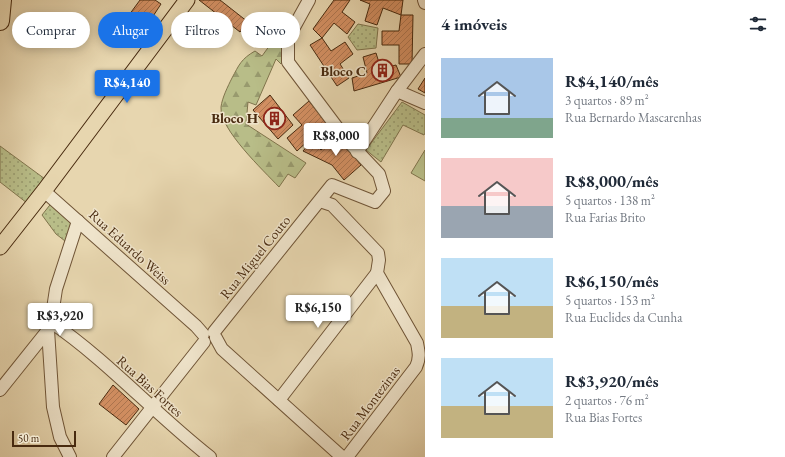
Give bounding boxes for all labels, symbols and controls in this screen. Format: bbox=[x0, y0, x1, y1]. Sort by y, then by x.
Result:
chip: Comprar bbox=[12, 12, 90, 48]
chip: Alugar bbox=[98, 12, 163, 48]
chip: Filtros bbox=[171, 12, 233, 48]
chip: Novo bbox=[241, 12, 300, 48]
text: 4 imóveis bbox=[441, 13, 507, 35]
icon: filters bbox=[747, 13, 769, 35]
building icon: Bloco C bbox=[369, 58, 395, 84]
place label: Bloco C bbox=[320, 62, 366, 80]
pin: R$4,140 bbox=[90, 70, 164, 104]
text: R$4,140/mês bbox=[565, 70, 659, 92]
text: R$4,140 bbox=[104, 74, 150, 91]
icon: home bbox=[473, 74, 521, 122]
text: 3 quartos · 89 m² bbox=[565, 92, 649, 109]
building icon: Bloco H bbox=[261, 105, 287, 131]
place label: Bloco H bbox=[211, 109, 258, 127]
text: Rua Bernardo Mascarenhas bbox=[565, 109, 701, 126]
pin: R$8,000 bbox=[299, 123, 373, 157]
text: R$8,000 bbox=[313, 127, 359, 144]
text: R$8,000/mês bbox=[565, 170, 659, 192]
icon: home bbox=[473, 174, 521, 222]
text: 5 quartos · 138 m² bbox=[565, 192, 655, 209]
street label: Rua Eduardo Weiss bbox=[85, 205, 175, 289]
text: Rua Farias Brito bbox=[565, 209, 646, 226]
street label: Rua Miguel Couto bbox=[216, 211, 294, 302]
text: R$6,150/mês bbox=[565, 270, 659, 292]
icon: home bbox=[473, 274, 521, 322]
text: 5 quartos · 153 m² bbox=[565, 292, 655, 309]
pin: R$6,150 bbox=[281, 295, 355, 329]
text: R$6,150 bbox=[295, 299, 341, 316]
pin: R$3,920 bbox=[23, 303, 97, 337]
text: R$3,920 bbox=[37, 307, 83, 324]
text: Rua Euclides da Cunha bbox=[565, 309, 682, 326]
street label: Rua Bias Fortes bbox=[113, 352, 187, 421]
street label: Rua Montezinas bbox=[336, 362, 404, 444]
text: R$3,920/mês bbox=[565, 370, 659, 392]
icon: home bbox=[473, 374, 521, 422]
text: 2 quartos · 76 m² bbox=[565, 392, 649, 409]
text: Rua Bias Fortes bbox=[565, 409, 642, 426]
scale bar bbox=[12, 429, 76, 448]
text: 50 m bbox=[18, 431, 39, 445]

